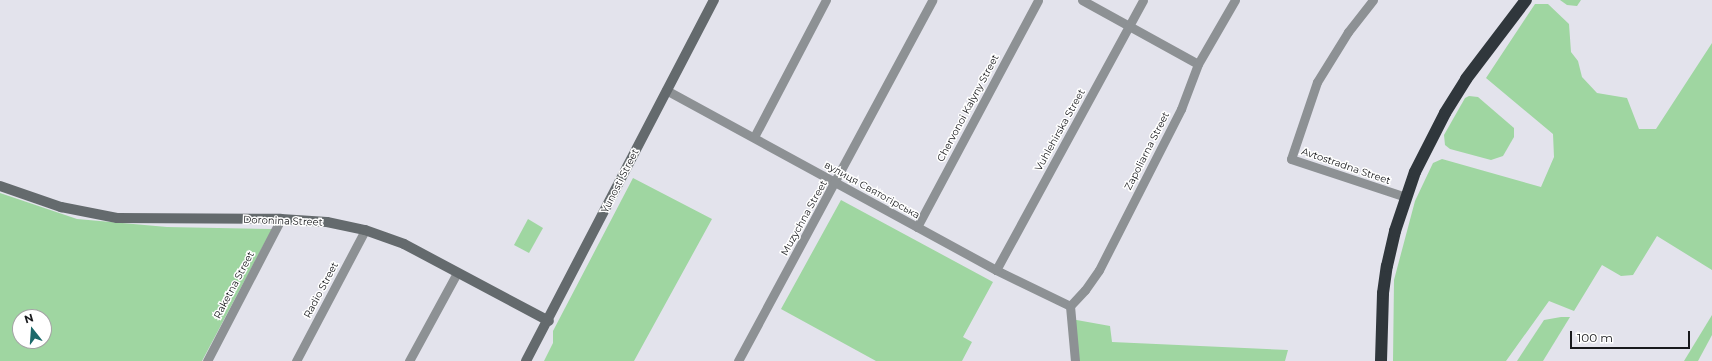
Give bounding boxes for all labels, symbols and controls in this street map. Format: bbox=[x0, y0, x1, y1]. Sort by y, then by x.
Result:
street label: Chervonoi Kalyny Street bbox=[935, 52, 1001, 164]
street label: Vuhlehirska Street bbox=[1032, 87, 1088, 173]
street label: Zapoliarna Street bbox=[1122, 110, 1172, 192]
street label: Avtostradna Street bbox=[1300, 145, 1392, 187]
street label: Yunosti Street bbox=[599, 147, 641, 215]
street label: вулиця Святогірська bbox=[822, 159, 922, 221]
street label: Muzychna Street bbox=[778, 178, 830, 258]
street label: Doronina Street bbox=[243, 214, 323, 228]
street label: Raketna Street bbox=[211, 249, 257, 321]
street label: Radio Street bbox=[301, 260, 341, 320]
north arrow bbox=[12, 309, 52, 349]
text: N bbox=[22, 310, 35, 326]
scale bar bbox=[1572, 323, 1692, 349]
text: 100 m bbox=[1577, 330, 1613, 345]

